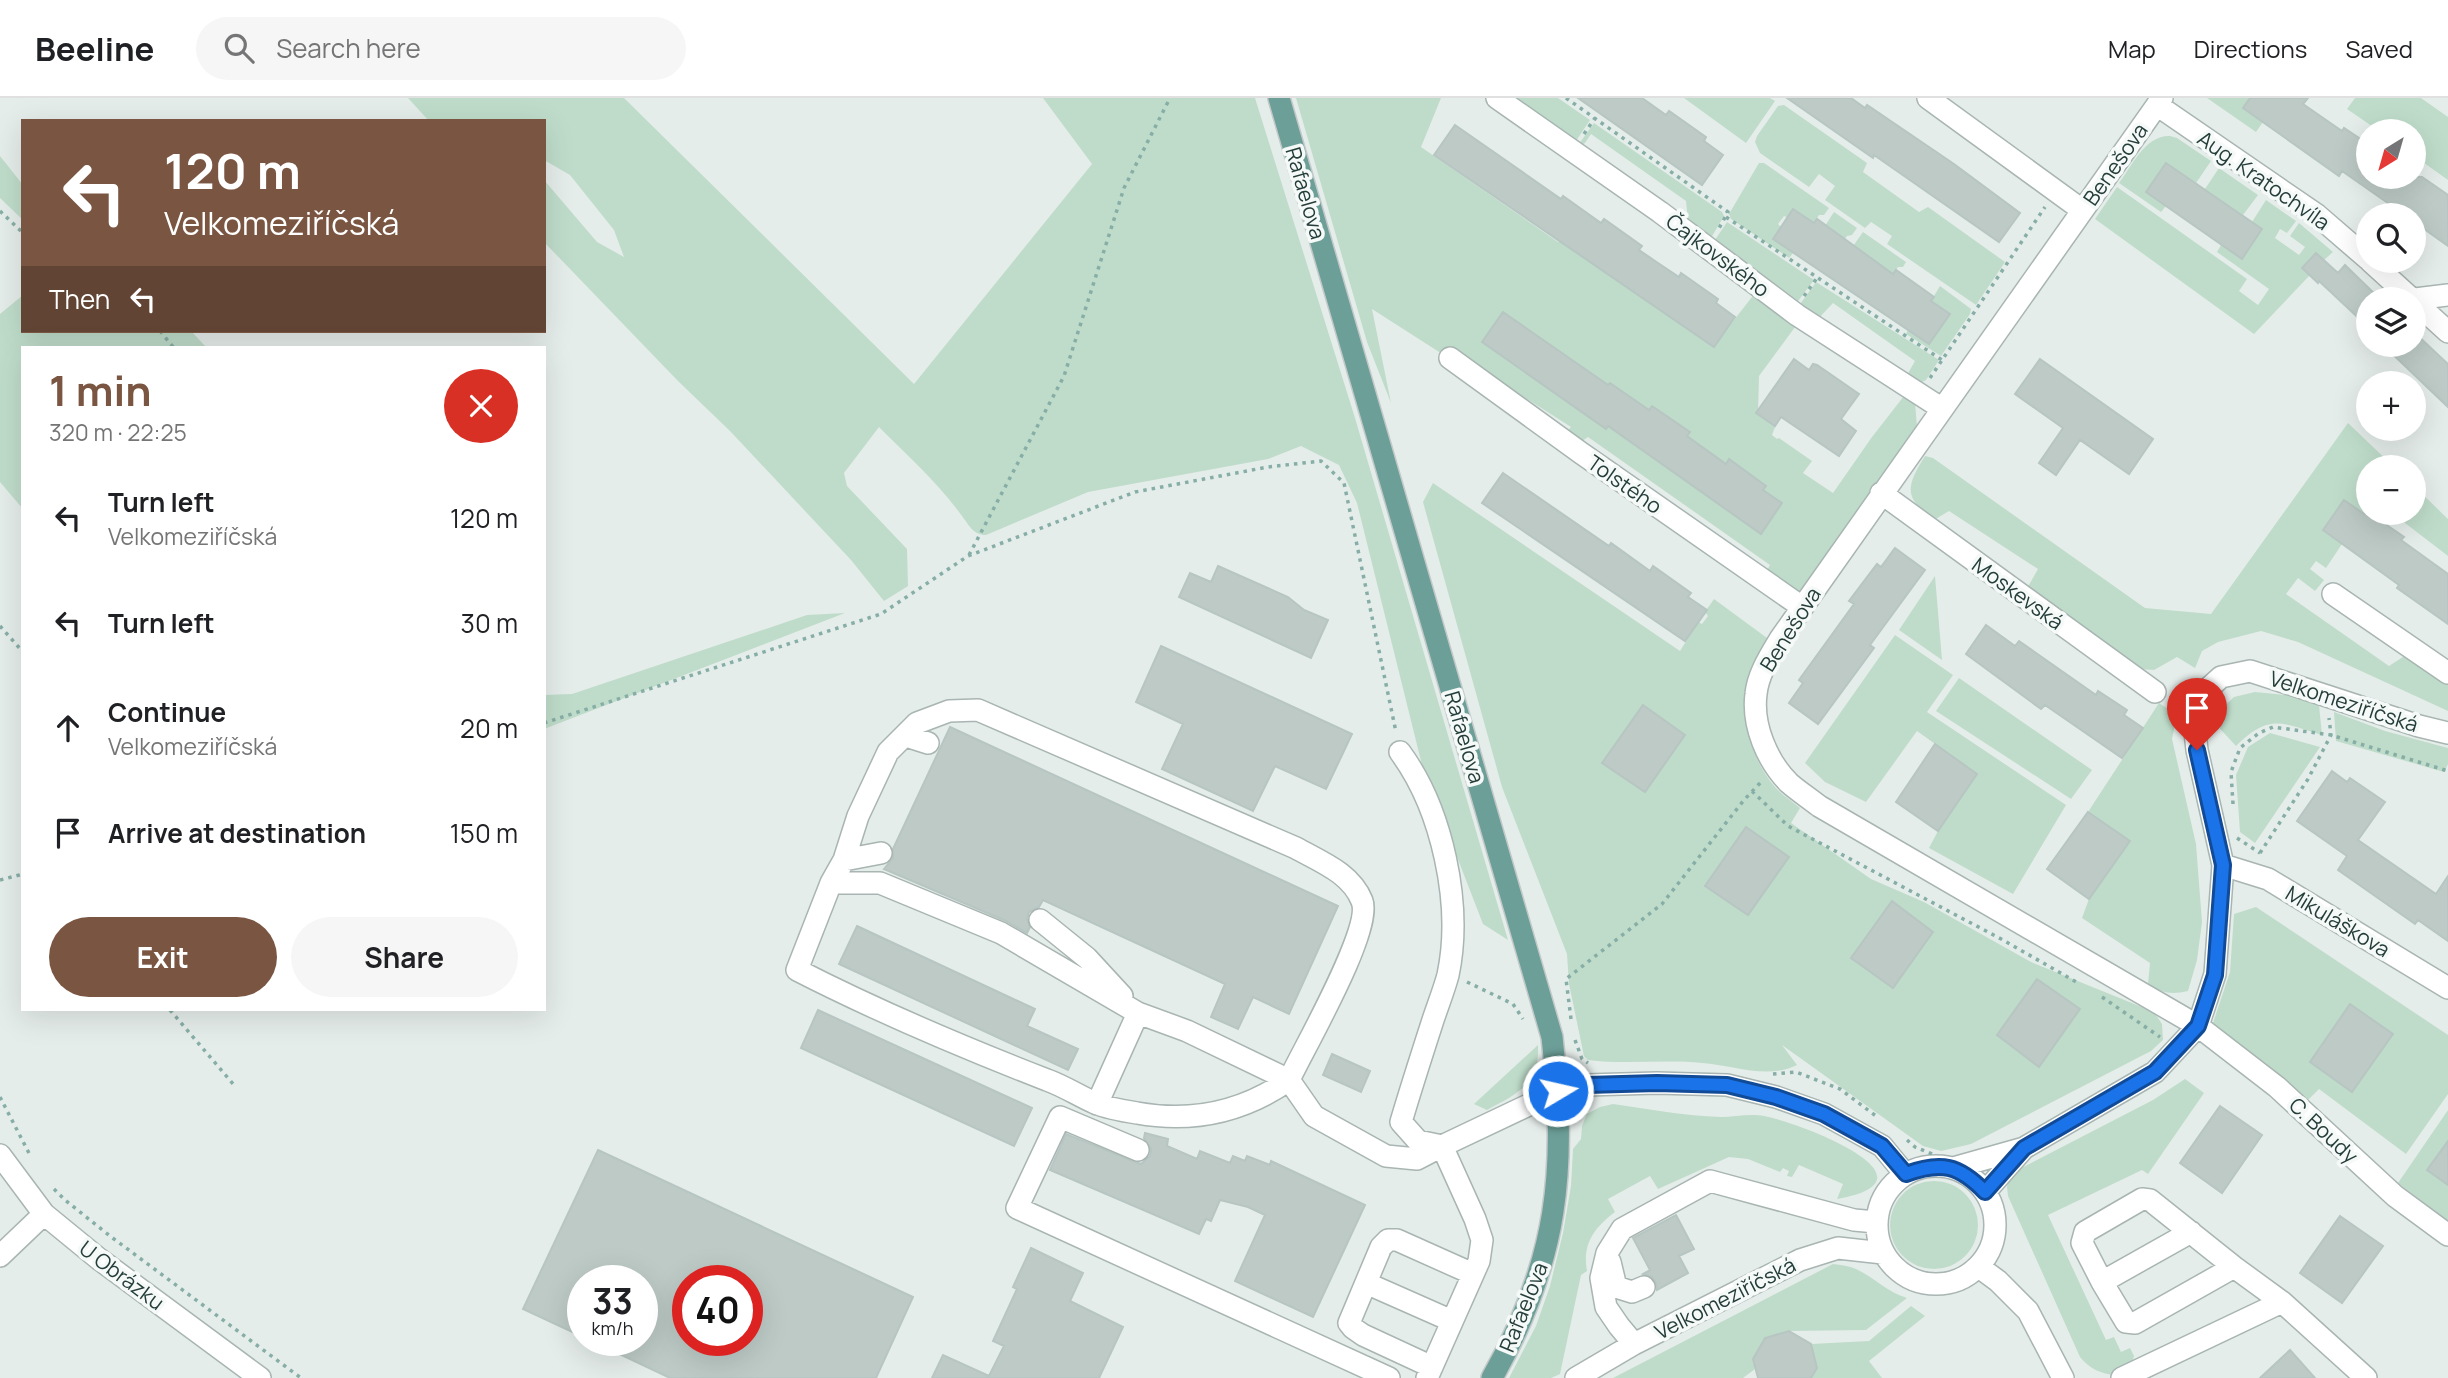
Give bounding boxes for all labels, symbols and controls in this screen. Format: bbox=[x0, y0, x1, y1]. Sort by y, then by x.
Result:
search box bbox=[196, 17, 686, 80]
text: Beeline bbox=[35, 26, 154, 71]
icon: search bbox=[220, 29, 258, 67]
text: Search here bbox=[276, 30, 421, 66]
text: Map bbox=[2108, 32, 2156, 65]
text: Directions bbox=[2194, 32, 2307, 65]
text: Saved bbox=[2345, 32, 2413, 65]
street label: Benešova bbox=[2077, 117, 2153, 211]
north arrow bbox=[2356, 119, 2426, 189]
map controls bbox=[2356, 119, 2426, 525]
street label: Aug. Kratochvíla bbox=[2192, 124, 2336, 236]
text: 120 m bbox=[164, 137, 301, 204]
street label: Rafaelova bbox=[1280, 144, 1332, 242]
icon: left bbox=[49, 147, 140, 238]
text: Velkomeziříčská bbox=[164, 201, 399, 245]
button: search bbox=[2356, 203, 2426, 273]
street label: Čajkovského bbox=[1661, 207, 1775, 303]
icon: left bbox=[124, 280, 162, 318]
text: Then bbox=[49, 281, 110, 317]
button: layers bbox=[2356, 287, 2426, 357]
text: 1 min bbox=[49, 361, 152, 419]
button: close bbox=[444, 369, 518, 443]
button: + bbox=[2356, 371, 2426, 441]
text: 320 m · 22:25 bbox=[49, 416, 187, 448]
street label: Tolstého bbox=[1582, 448, 1668, 520]
button: − bbox=[2356, 455, 2426, 525]
text: Turn left bbox=[108, 484, 215, 520]
icon: left bbox=[49, 499, 87, 537]
text: 120 m bbox=[450, 500, 518, 536]
text: Velkomeziříčská bbox=[108, 520, 277, 552]
street label: Moskevská bbox=[1967, 550, 2069, 636]
street label: Benešova bbox=[1753, 582, 1827, 676]
icon: left bbox=[49, 604, 87, 642]
text: Turn left bbox=[108, 605, 215, 641]
text: 30 m bbox=[461, 605, 518, 641]
street label: Velkomeziříčská bbox=[2266, 664, 2422, 738]
pin bbox=[2167, 678, 2227, 750]
street label: Rafaelova bbox=[1439, 688, 1491, 786]
icon: arrive bbox=[2178, 689, 2216, 727]
text: Continue bbox=[108, 694, 226, 730]
icon: ahead bbox=[49, 709, 87, 747]
text: 20 m bbox=[460, 710, 518, 746]
text: Velkomeziříčská bbox=[108, 730, 277, 762]
icon: arrive bbox=[49, 814, 87, 852]
text: Arrive at destination bbox=[108, 815, 366, 851]
text: 150 m bbox=[450, 815, 518, 851]
street label: Mikuláškova bbox=[2281, 879, 2395, 963]
button: Exit bbox=[49, 917, 277, 997]
button: Share bbox=[291, 917, 518, 997]
position arrow bbox=[1521, 1054, 1595, 1128]
street label: C. Boudy bbox=[2283, 1091, 2365, 1169]
street label: U Obrázku bbox=[74, 1234, 170, 1316]
street label: Velkomeziříčská bbox=[1650, 1250, 1800, 1346]
street label: Rafaelova bbox=[1492, 1258, 1554, 1356]
speed limit sign: 40 bbox=[672, 1265, 763, 1356]
text: 33 bbox=[592, 1277, 633, 1325]
text: km/h bbox=[592, 1316, 633, 1340]

